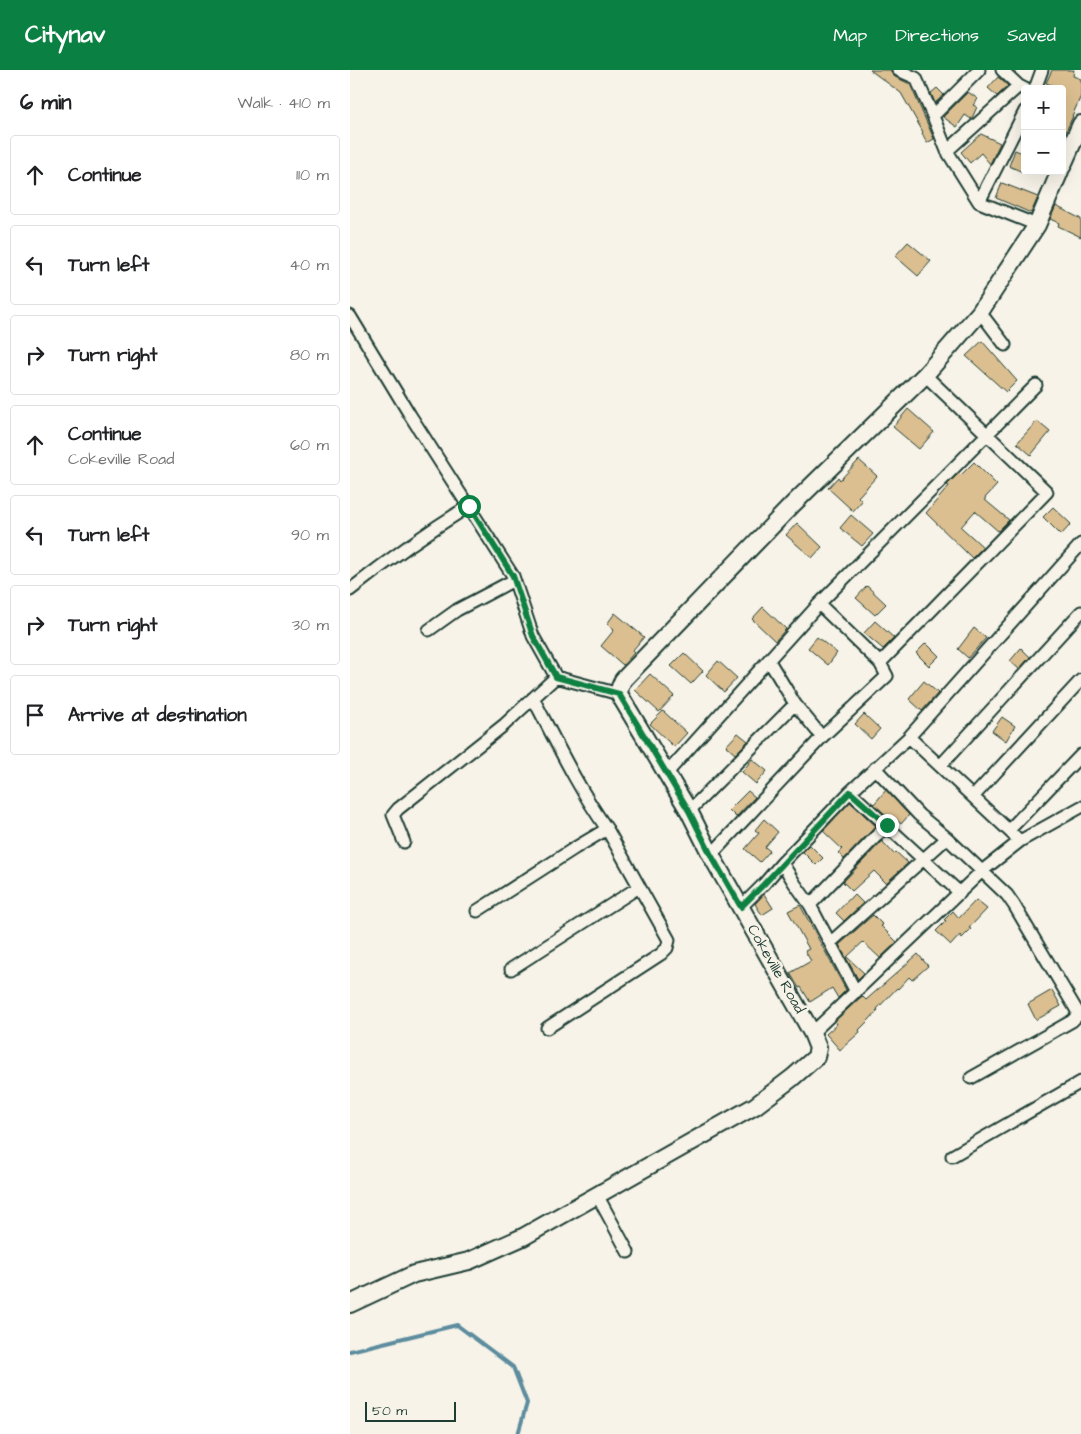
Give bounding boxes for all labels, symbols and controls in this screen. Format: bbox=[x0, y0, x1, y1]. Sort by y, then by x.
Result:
text: Citynav bbox=[25, 18, 105, 52]
text: Map bbox=[833, 23, 867, 48]
text: Directions bbox=[895, 23, 979, 48]
text: Saved bbox=[1007, 23, 1056, 48]
map controls bbox=[1021, 85, 1066, 175]
button: + bbox=[1021, 85, 1066, 130]
text: 6 min bbox=[20, 88, 72, 117]
text: Walk · 410 m bbox=[238, 92, 330, 114]
button: − bbox=[1021, 130, 1066, 175]
icon: ahead bbox=[21, 161, 49, 189]
text: Continue bbox=[68, 162, 142, 189]
text: 110 m bbox=[296, 164, 329, 186]
icon: left bbox=[21, 251, 49, 279]
text: Turn left bbox=[68, 252, 149, 279]
text: 40 m bbox=[289, 254, 329, 276]
icon: right bbox=[21, 341, 49, 369]
text: Turn right bbox=[68, 342, 157, 369]
text: 80 m bbox=[290, 344, 329, 366]
text: Continue bbox=[68, 421, 142, 448]
icon: ahead bbox=[21, 431, 49, 459]
text: 60 m bbox=[290, 434, 329, 456]
text: Cokeville Road bbox=[68, 448, 174, 470]
route start bbox=[458, 495, 481, 518]
icon: left bbox=[21, 521, 49, 549]
text: Turn left bbox=[68, 522, 149, 549]
text: 90 m bbox=[291, 524, 329, 546]
icon: right bbox=[21, 611, 49, 639]
text: Turn right bbox=[68, 612, 157, 639]
text: 30 m bbox=[292, 614, 329, 636]
icon: arrive bbox=[21, 701, 49, 729]
text: Arrive at destination bbox=[68, 702, 247, 729]
route end bbox=[876, 814, 899, 837]
street label: Cokeville Road bbox=[742, 921, 810, 1018]
scale bar bbox=[365, 1399, 456, 1422]
text: 50 m bbox=[372, 1401, 407, 1421]

